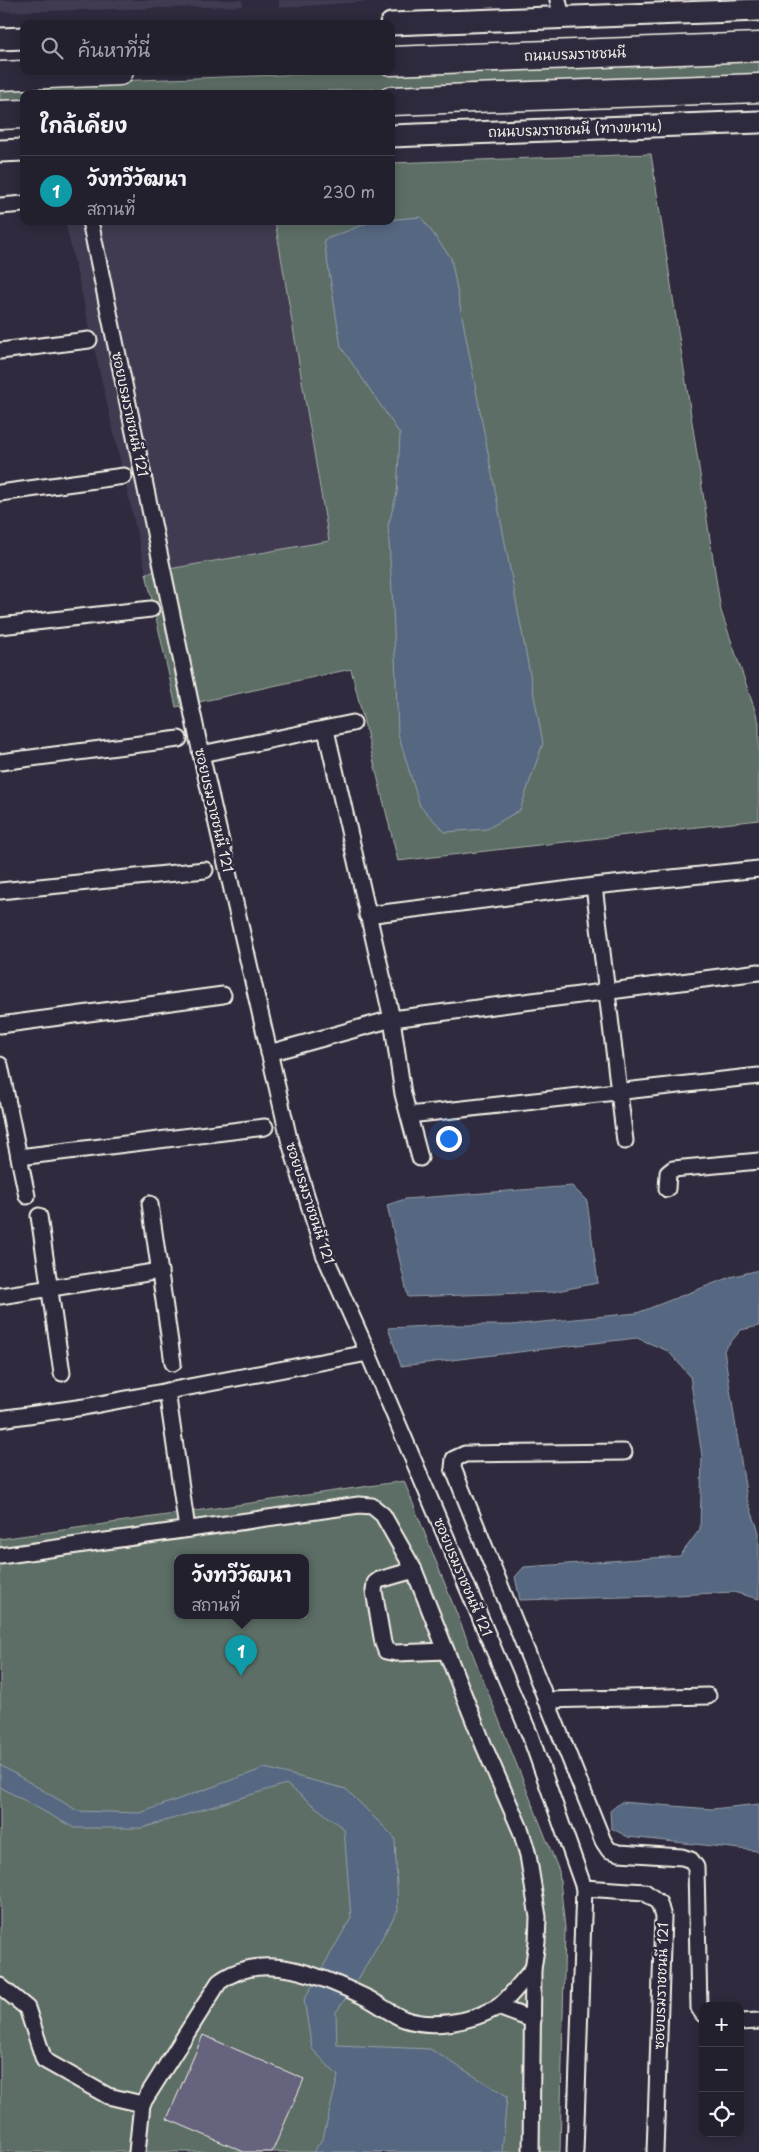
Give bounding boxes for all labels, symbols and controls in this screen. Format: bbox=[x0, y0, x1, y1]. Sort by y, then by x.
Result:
search box bbox=[20, 20, 395, 75]
icon: search bbox=[38, 34, 66, 62]
text: ค้นหาที่นี่ bbox=[78, 35, 150, 63]
street label: ถนนบรมราชชนนี bbox=[524, 41, 627, 66]
text: ใกล้เคียง bbox=[40, 108, 127, 140]
street label: ถนนบรมราชชนนี (ทางขนาน) bbox=[488, 115, 662, 142]
text: วังทวีวัฒนา bbox=[87, 164, 187, 192]
text: 1 bbox=[52, 179, 60, 203]
text: 230 m bbox=[323, 179, 375, 203]
text: สถานที่ bbox=[87, 196, 135, 220]
street label: ซอยบรมราชชนนี 121 bbox=[107, 350, 154, 478]
street label: ซอยบรมราชชนนี 121 bbox=[190, 746, 239, 874]
your location bbox=[436, 1126, 462, 1152]
street label: ซอยบรมราชชนนี 121 bbox=[281, 1139, 340, 1266]
street label: ซอยบรมราชชนนี 121 bbox=[429, 1514, 498, 1639]
popup bbox=[174, 1554, 309, 1619]
text: วังทวีวัฒนา bbox=[192, 1560, 291, 1588]
text: สถานที่ bbox=[192, 1592, 240, 1616]
pin: 1 bbox=[225, 1635, 257, 1676]
street label: ซอยบรมราชชนนี 121 bbox=[648, 1922, 673, 2050]
map controls bbox=[699, 2002, 744, 2137]
button: + bbox=[699, 2002, 744, 2047]
button: − bbox=[699, 2047, 744, 2092]
button: locate bbox=[699, 2092, 744, 2137]

